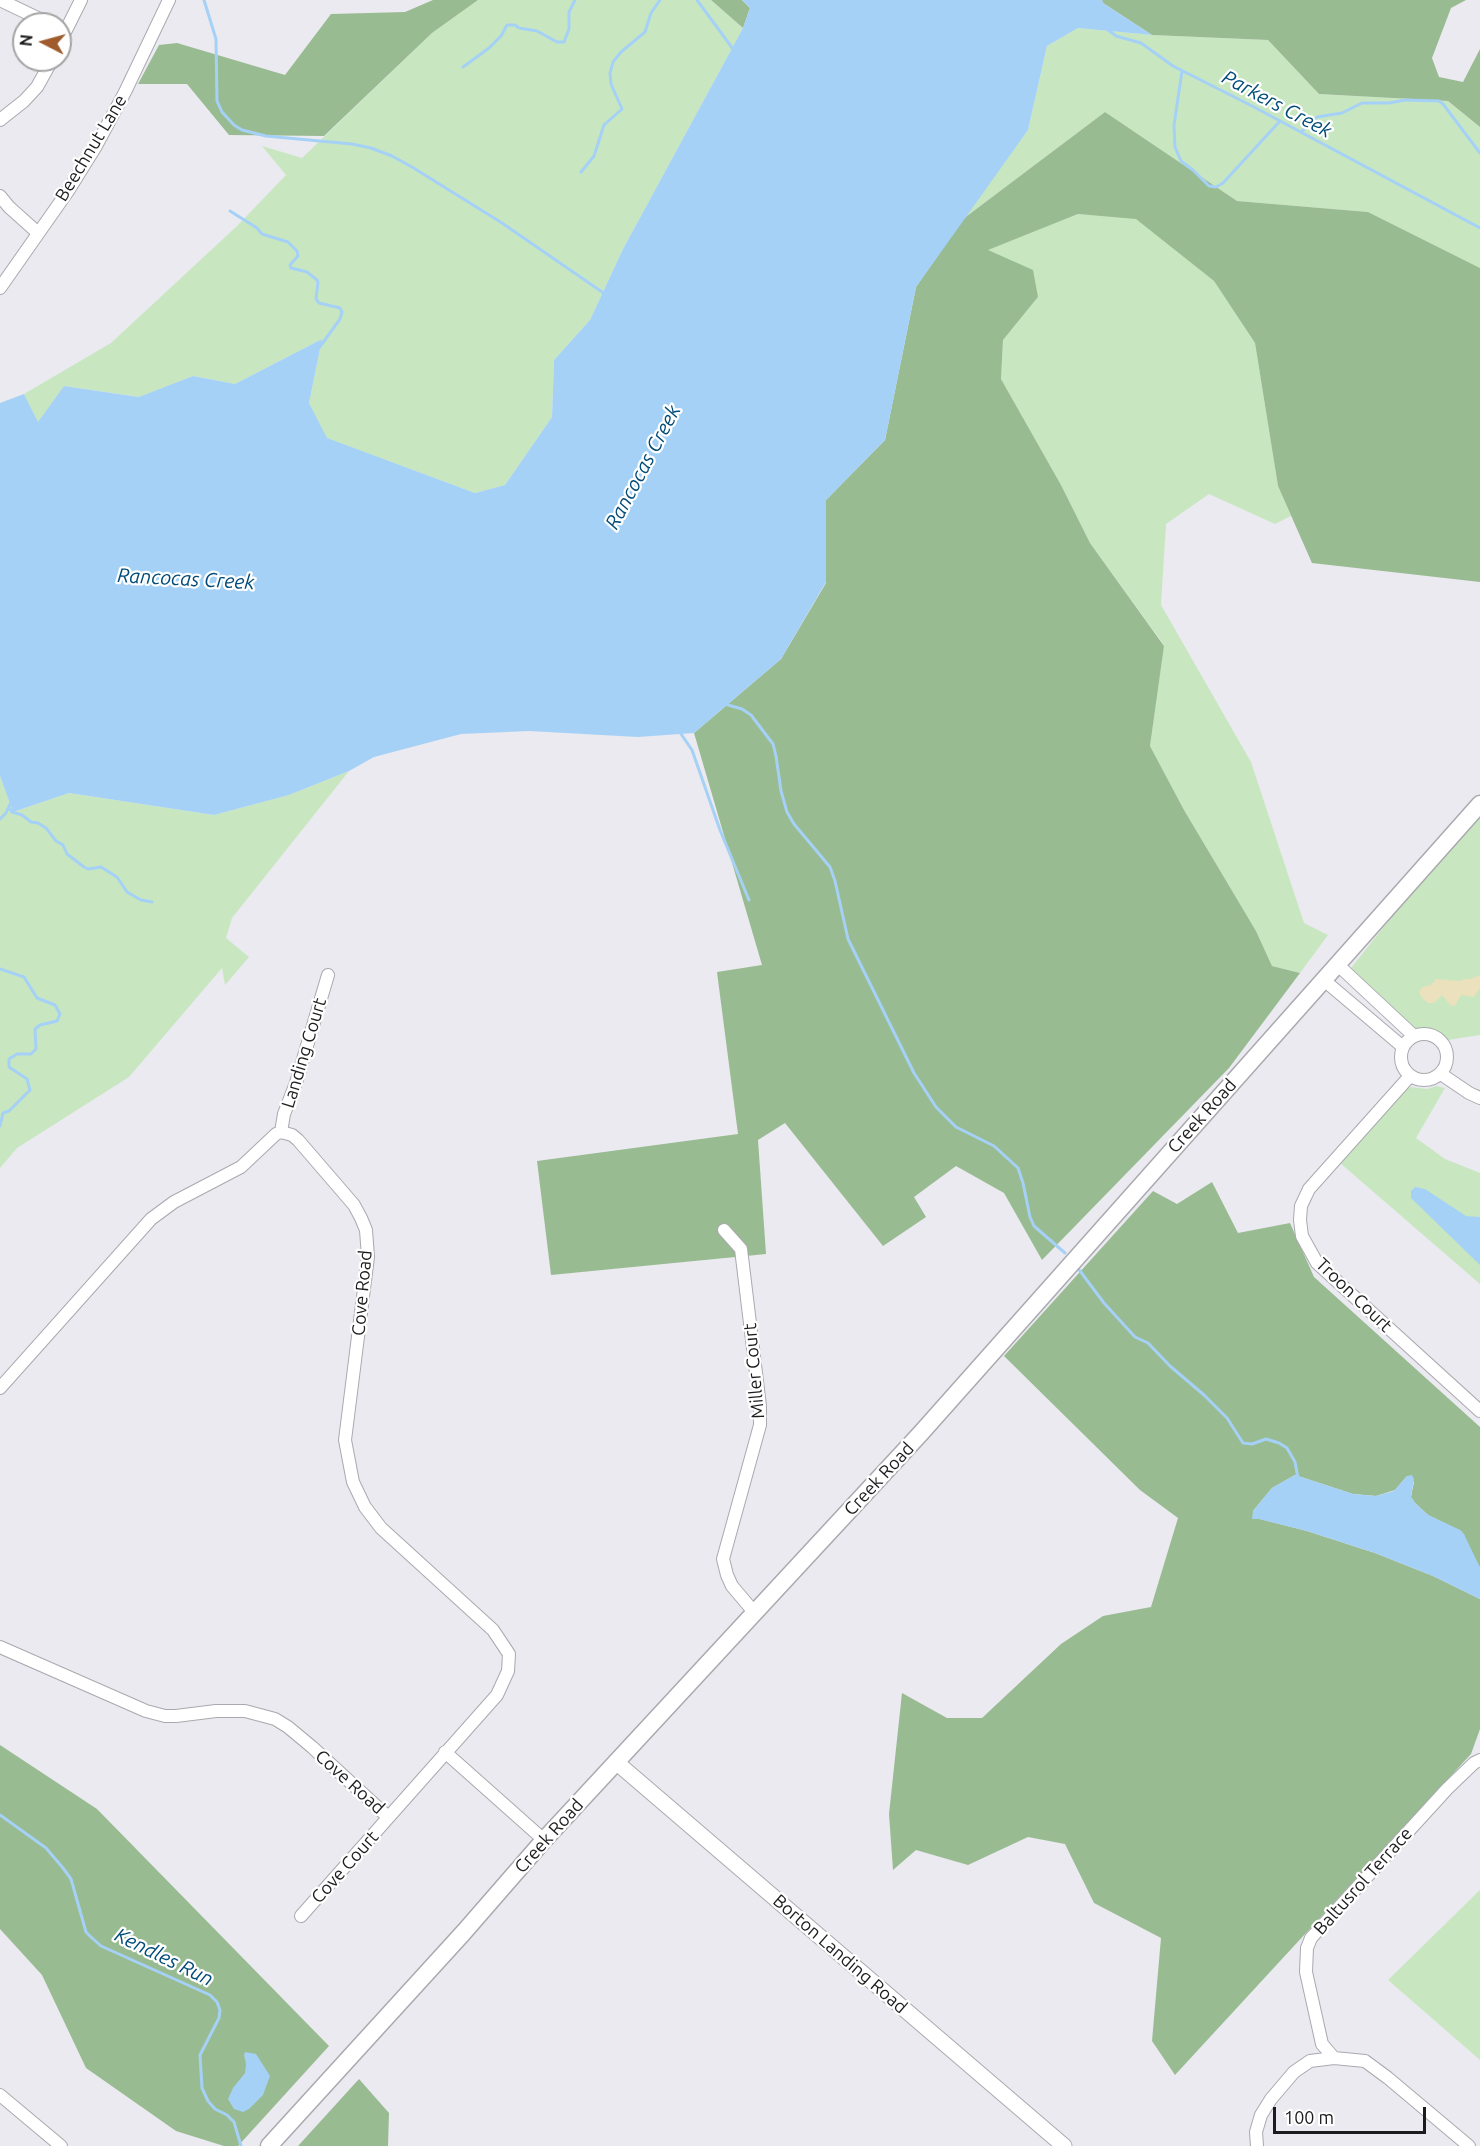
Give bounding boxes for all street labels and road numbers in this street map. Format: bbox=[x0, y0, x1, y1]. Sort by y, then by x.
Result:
street label: Beechnut Lane bbox=[51, 91, 131, 205]
street label: Landing Court bbox=[277, 995, 331, 1111]
street label: Creek Road bbox=[1163, 1074, 1241, 1158]
street label: Cove Road bbox=[348, 1249, 376, 1337]
street label: Troon Court bbox=[1311, 1253, 1397, 1337]
street label: Miller Court bbox=[739, 1322, 769, 1420]
street label: Creek Road bbox=[840, 1438, 918, 1520]
street label: Cove Road bbox=[311, 1745, 389, 1819]
street label: Creek Road bbox=[510, 1794, 588, 1878]
street label: Baltusrol Terrace bbox=[1309, 1823, 1417, 1939]
street label: Cove Court bbox=[307, 1826, 383, 1908]
street label: Borton Landing Road bbox=[769, 1890, 911, 2018]

